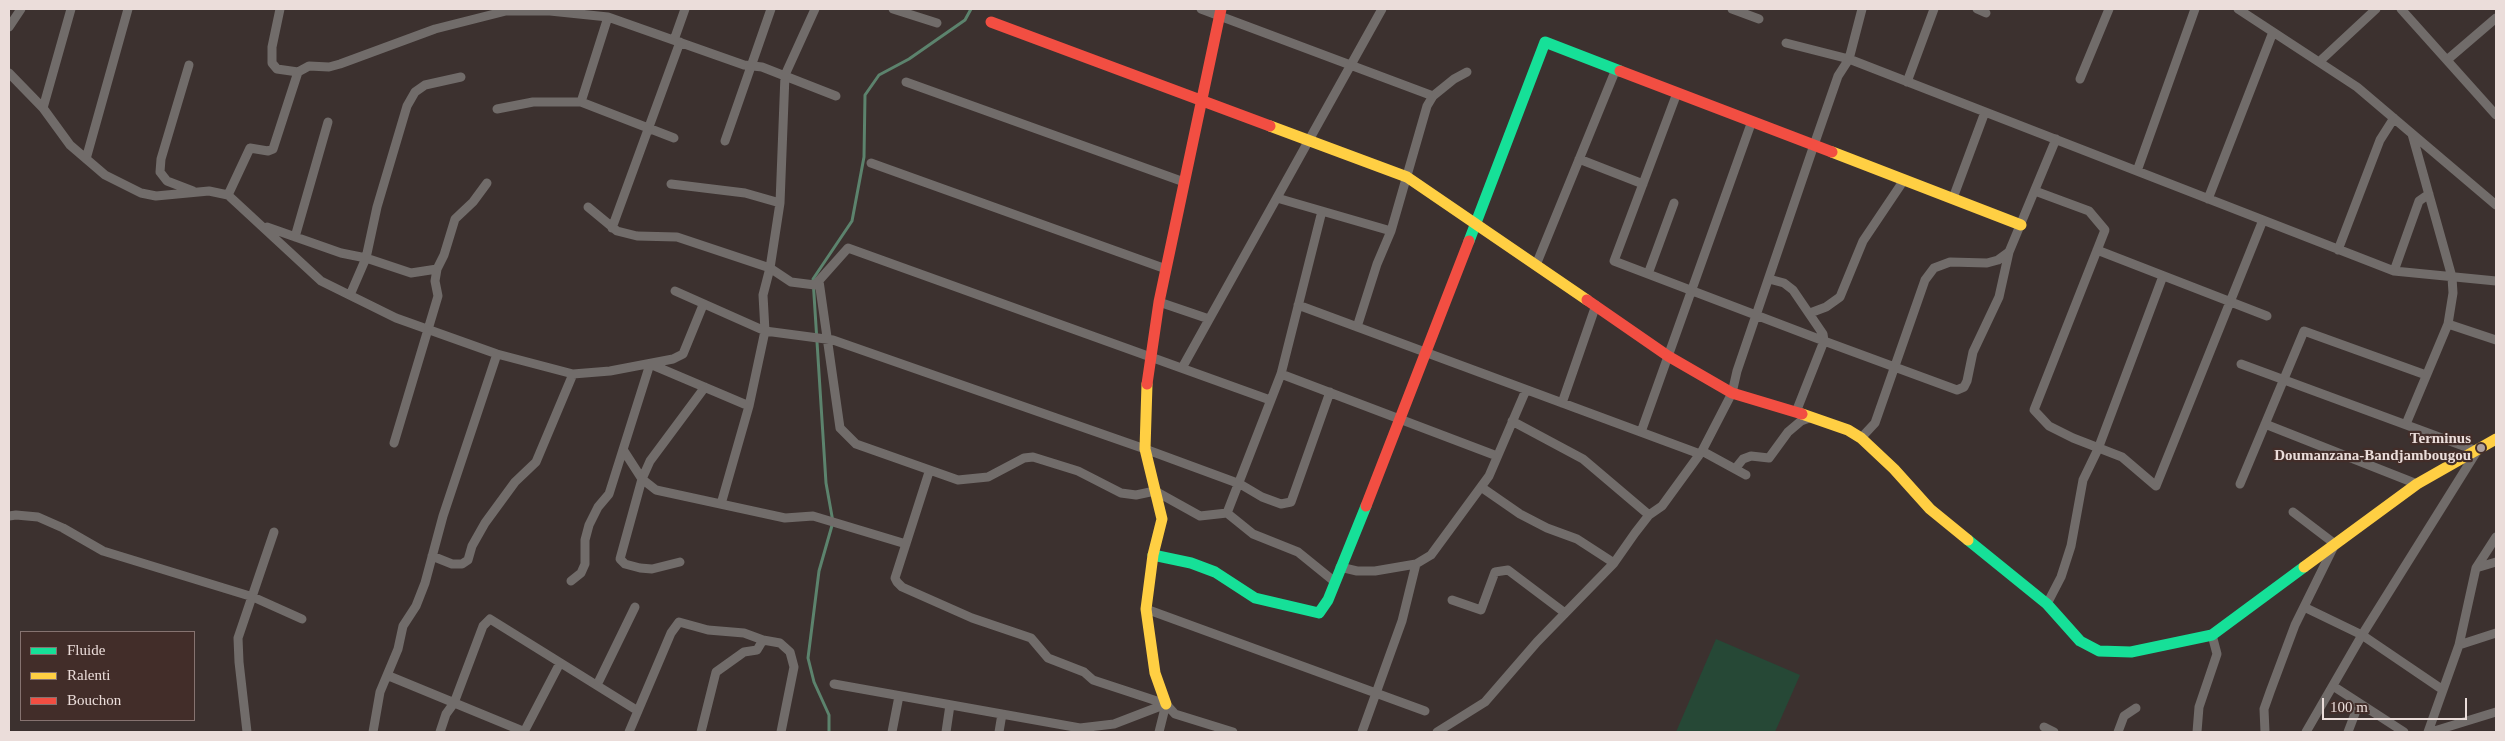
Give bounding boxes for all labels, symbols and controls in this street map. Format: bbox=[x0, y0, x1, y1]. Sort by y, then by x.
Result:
place label: Terminus Doumanzana-Bandjambougou bbox=[2274, 430, 2471, 465]
marker: Terminus Doumanzana-Bandjambougou bbox=[2475, 442, 2487, 454]
legend bbox=[20, 631, 195, 721]
text: Fluide bbox=[67, 642, 105, 658]
text: Ralenti bbox=[67, 667, 110, 683]
scale bar bbox=[2325, 688, 2470, 720]
text: Bouchon bbox=[67, 692, 121, 708]
text: 100 m bbox=[2330, 699, 2368, 715]

